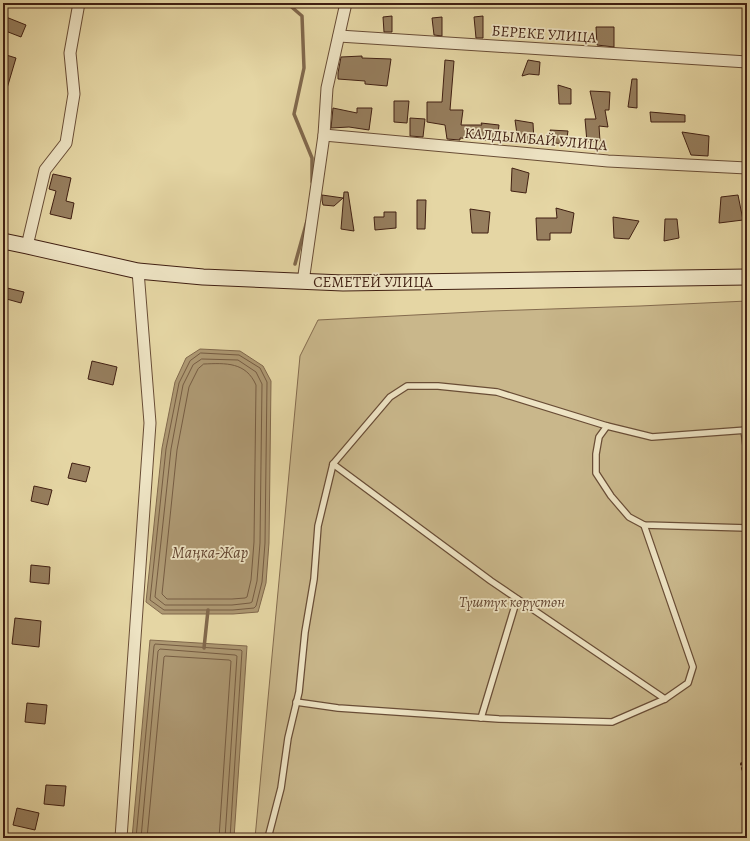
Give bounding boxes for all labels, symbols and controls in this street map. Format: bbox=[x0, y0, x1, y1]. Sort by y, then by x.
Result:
street label: БЕРЕКЕ УЛИЦА bbox=[491, 20, 597, 48]
street label: КАЛДЫМБАЙ УЛИЦА bbox=[464, 123, 609, 155]
street label: СЕМЕТЕЙ УЛИЦА bbox=[313, 272, 433, 292]
water label: Маңка-Жар bbox=[172, 542, 248, 564]
park label: Түштүк көрүстөн bbox=[459, 592, 565, 612]

